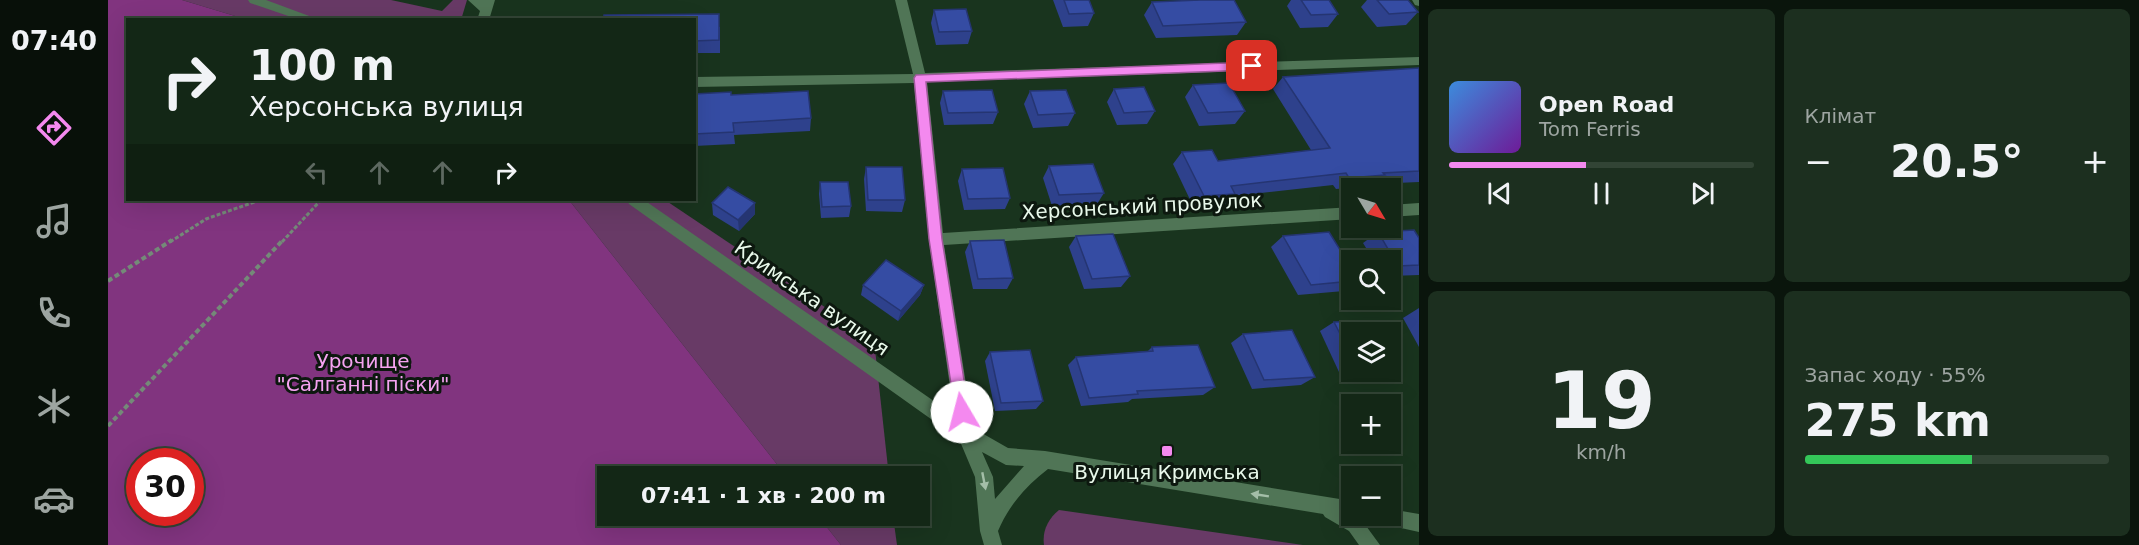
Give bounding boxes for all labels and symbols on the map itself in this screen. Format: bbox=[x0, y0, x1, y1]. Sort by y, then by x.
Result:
pin bbox=[1226, 40, 1277, 91]
north arrow bbox=[1341, 178, 1401, 238]
street label: Херсонський провулок bbox=[1021, 188, 1263, 224]
street label: Кримська вулиця bbox=[730, 236, 894, 360]
park label: Урочище "Салганні піски" bbox=[277, 349, 449, 396]
position arrow bbox=[930, 380, 994, 444]
marker: Вулиця Кримська bbox=[1160, 444, 1174, 458]
speed limit sign: 30 bbox=[126, 448, 204, 526]
place label: Вулиця Кримська bbox=[1074, 460, 1260, 484]
one-way arrow bbox=[980, 472, 989, 491]
one-way arrow bbox=[1250, 490, 1269, 499]

